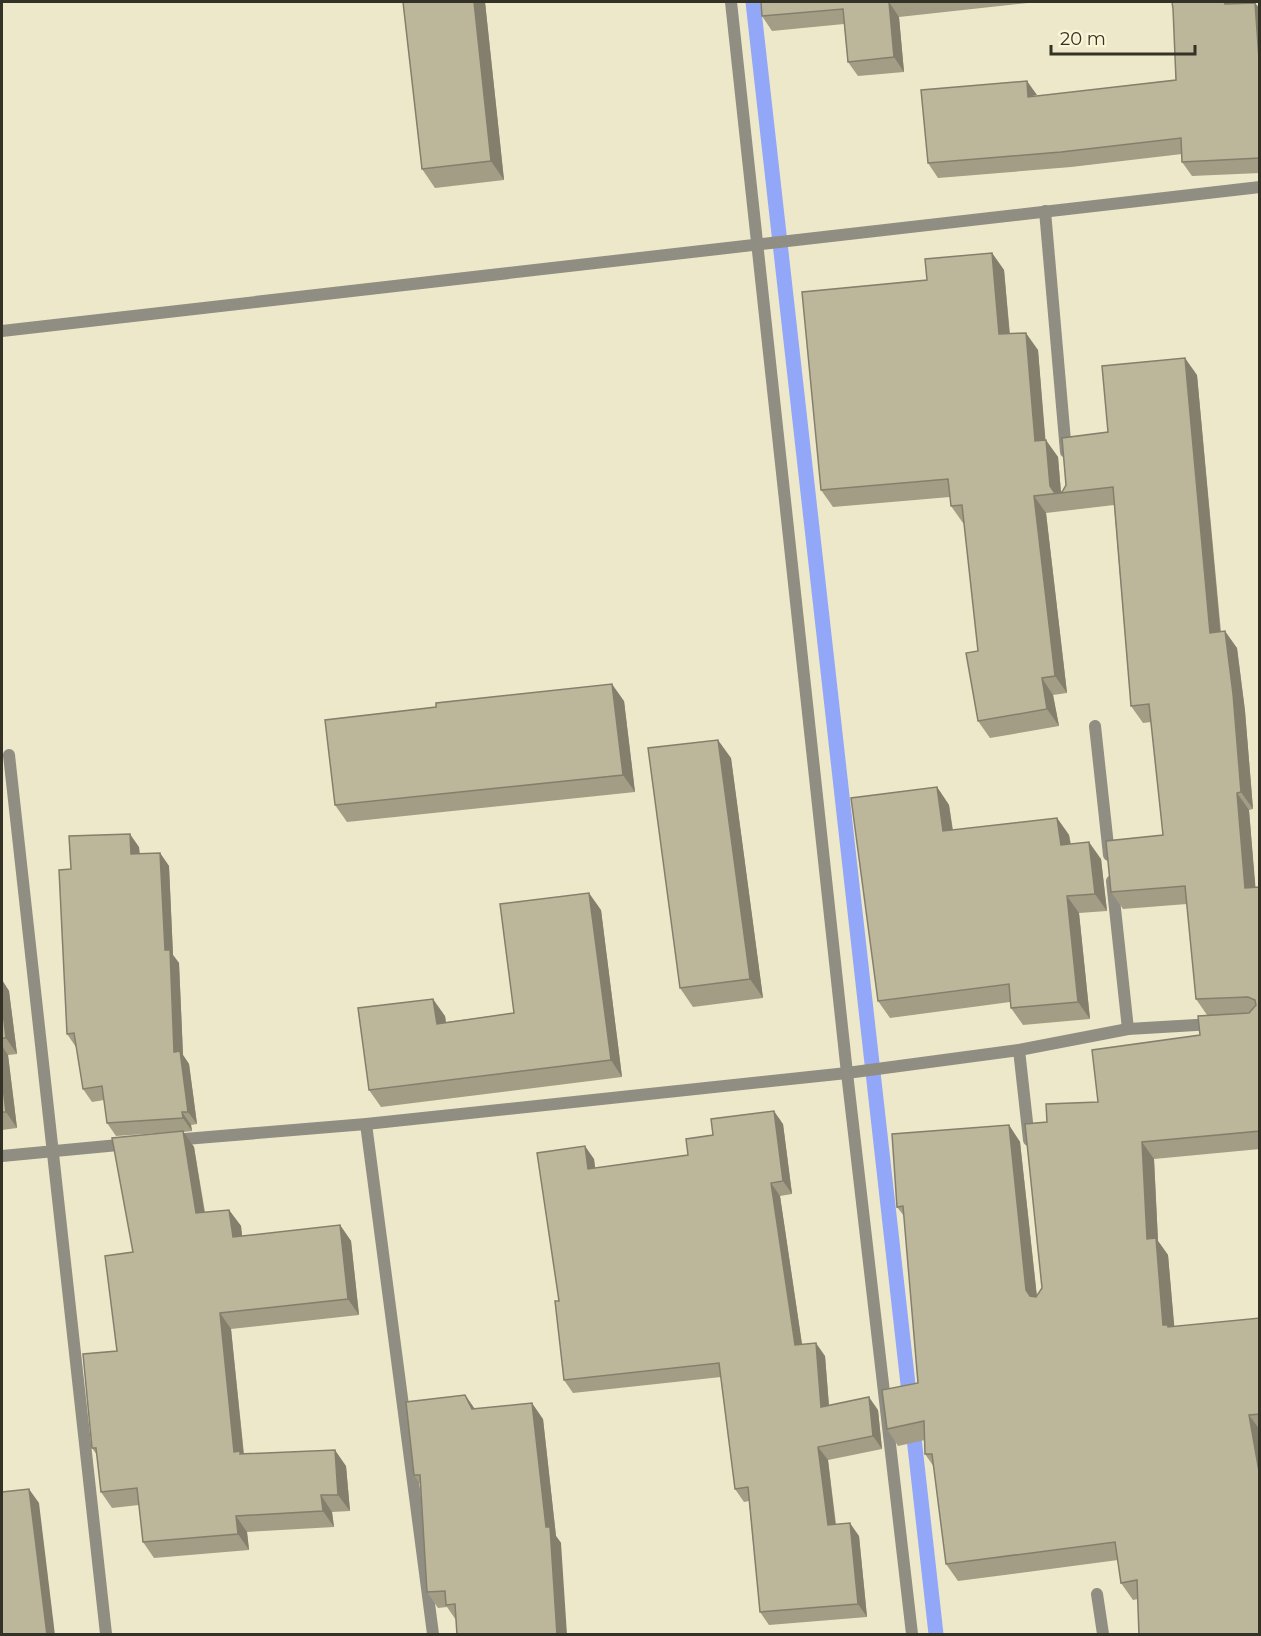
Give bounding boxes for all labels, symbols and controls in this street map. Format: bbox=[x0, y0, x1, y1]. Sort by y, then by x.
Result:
scale bar bbox=[1051, 18, 1195, 56]
text: 20 m bbox=[1060, 28, 1106, 50]

